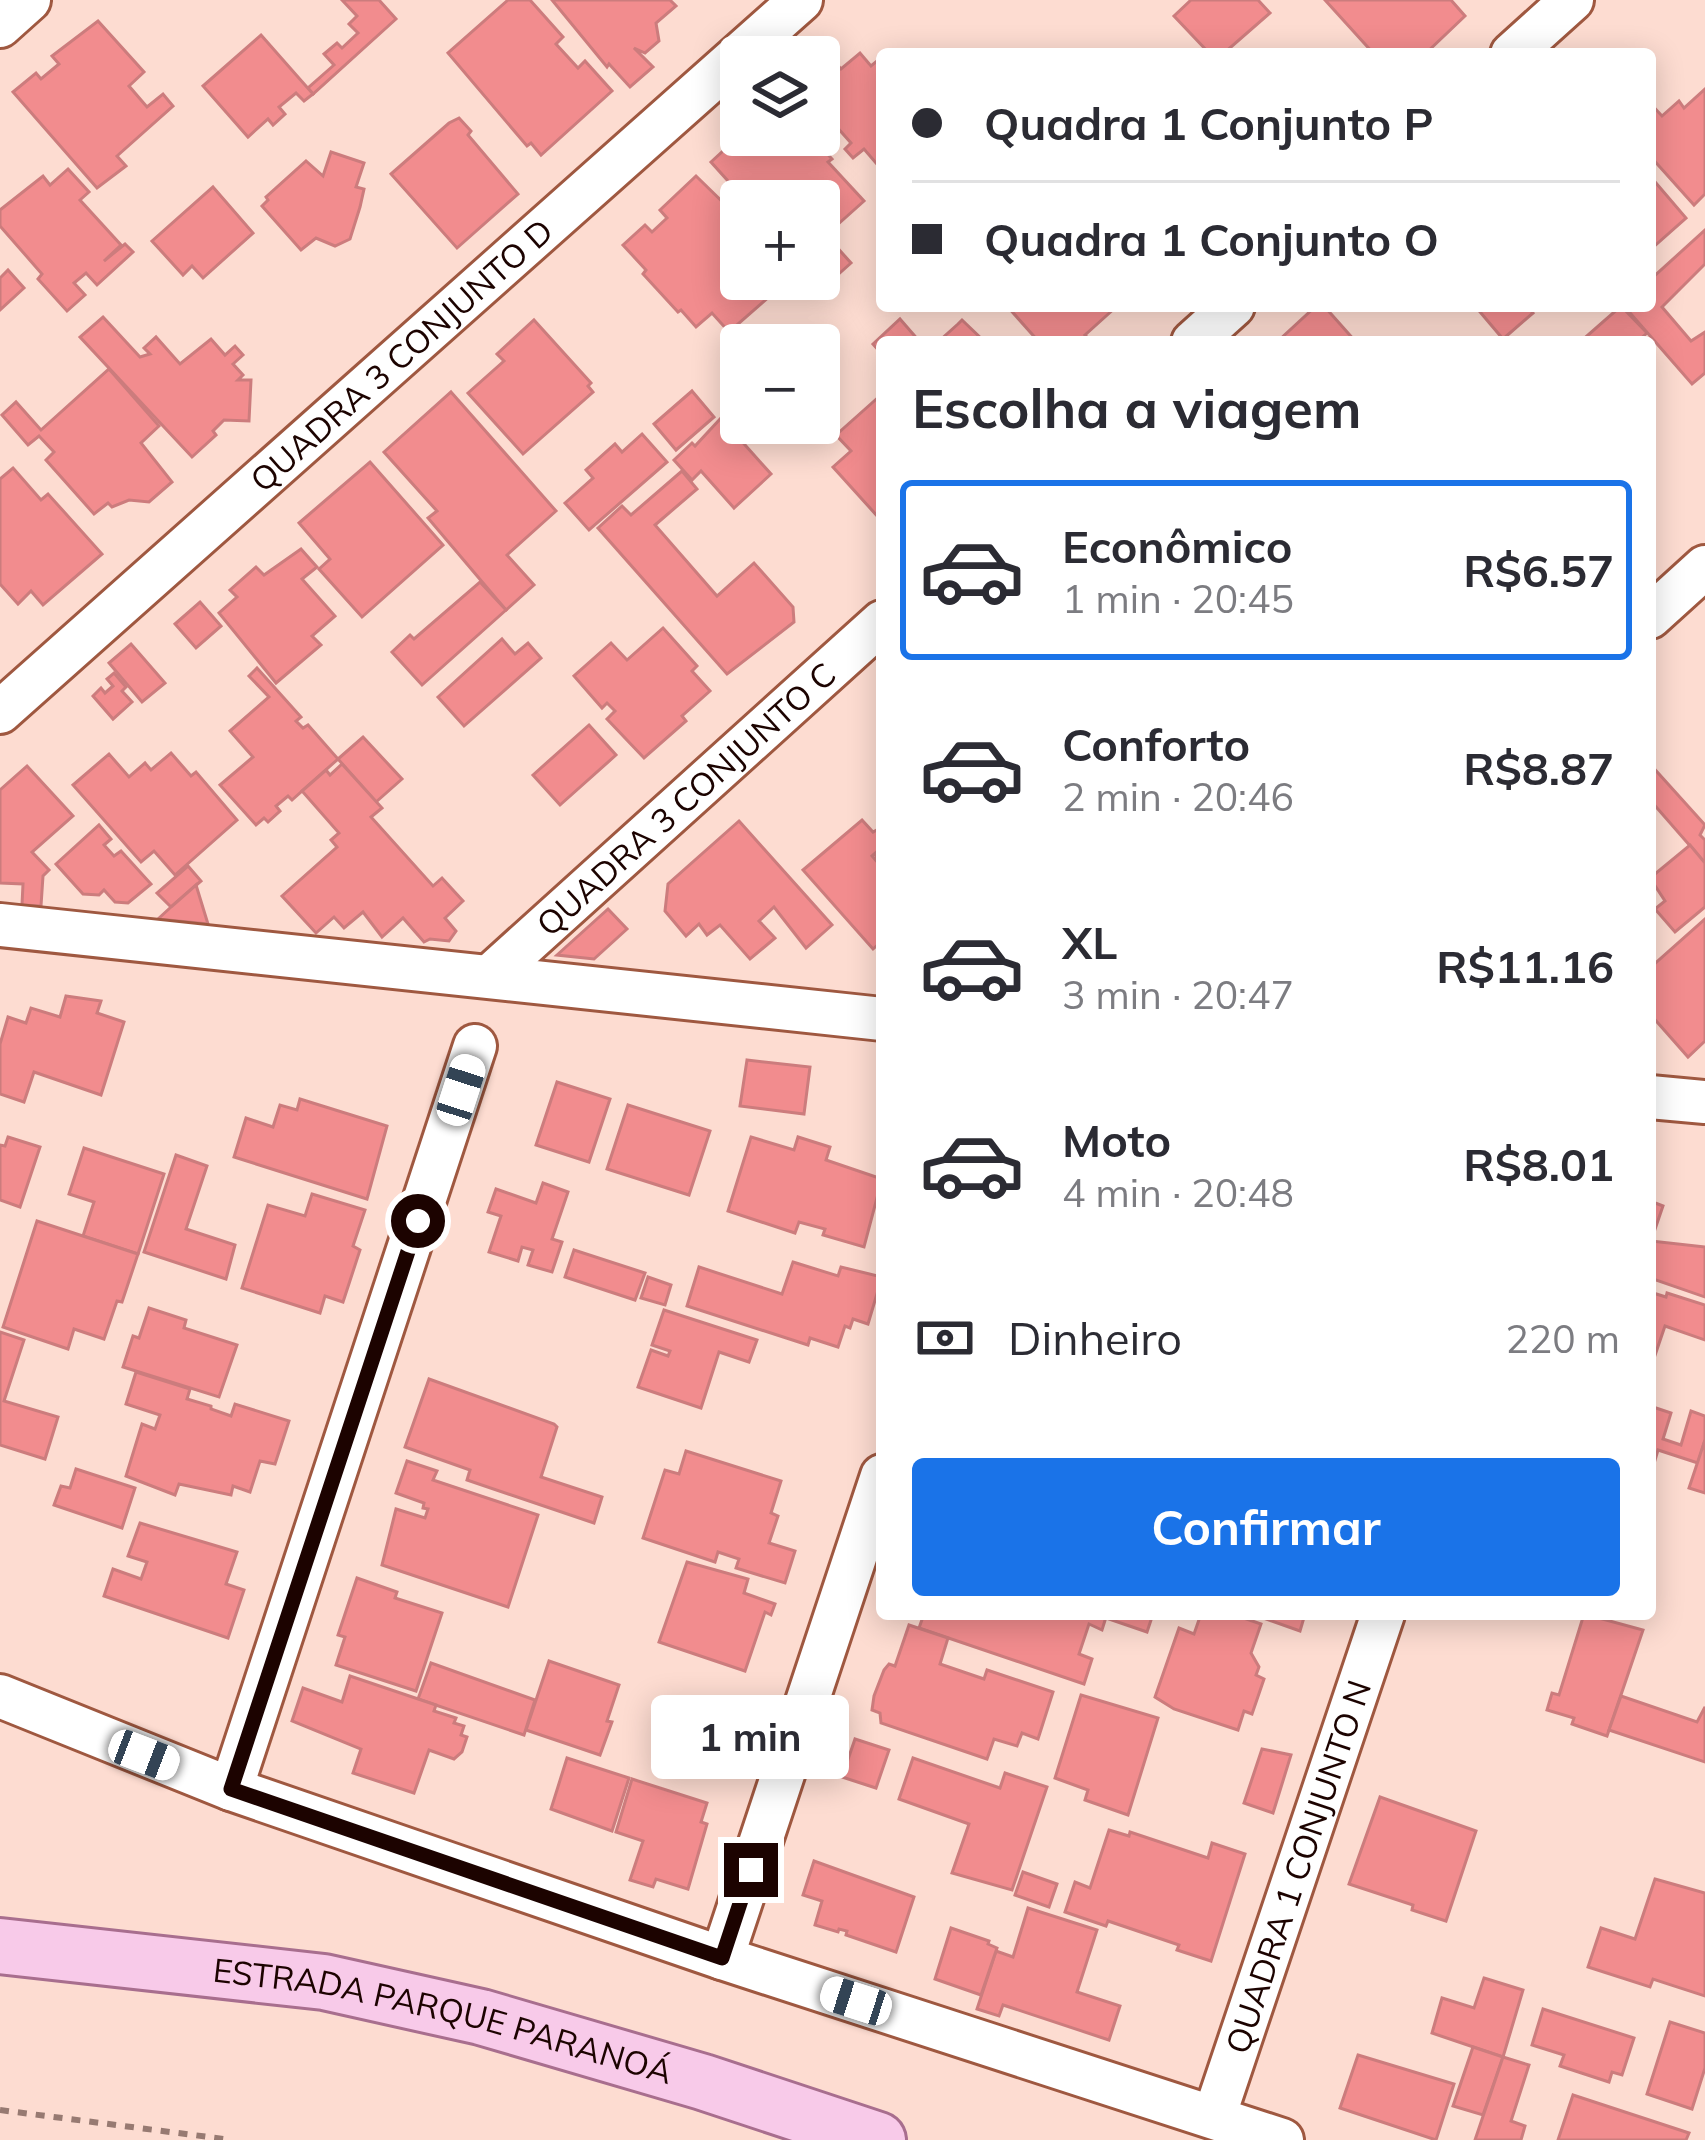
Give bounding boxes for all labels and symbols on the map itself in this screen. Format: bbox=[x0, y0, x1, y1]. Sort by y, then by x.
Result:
street label: QUADRA 3 CONJUNTO D bbox=[241, 210, 561, 500]
street label: QUADRA 3 CONJUNTO C bbox=[528, 653, 844, 944]
car bbox=[433, 1050, 489, 1130]
route start bbox=[391, 1194, 445, 1248]
street label: QUADRA 1 CONJUNTO N bbox=[1216, 1675, 1379, 2058]
callout: 1 min bbox=[652, 1696, 850, 1780]
car bbox=[104, 1725, 184, 1785]
route end bbox=[724, 1843, 778, 1897]
street label: ESTRADA PARQUE PARANOÁ bbox=[211, 1949, 677, 2092]
car bbox=[816, 1973, 896, 2029]

